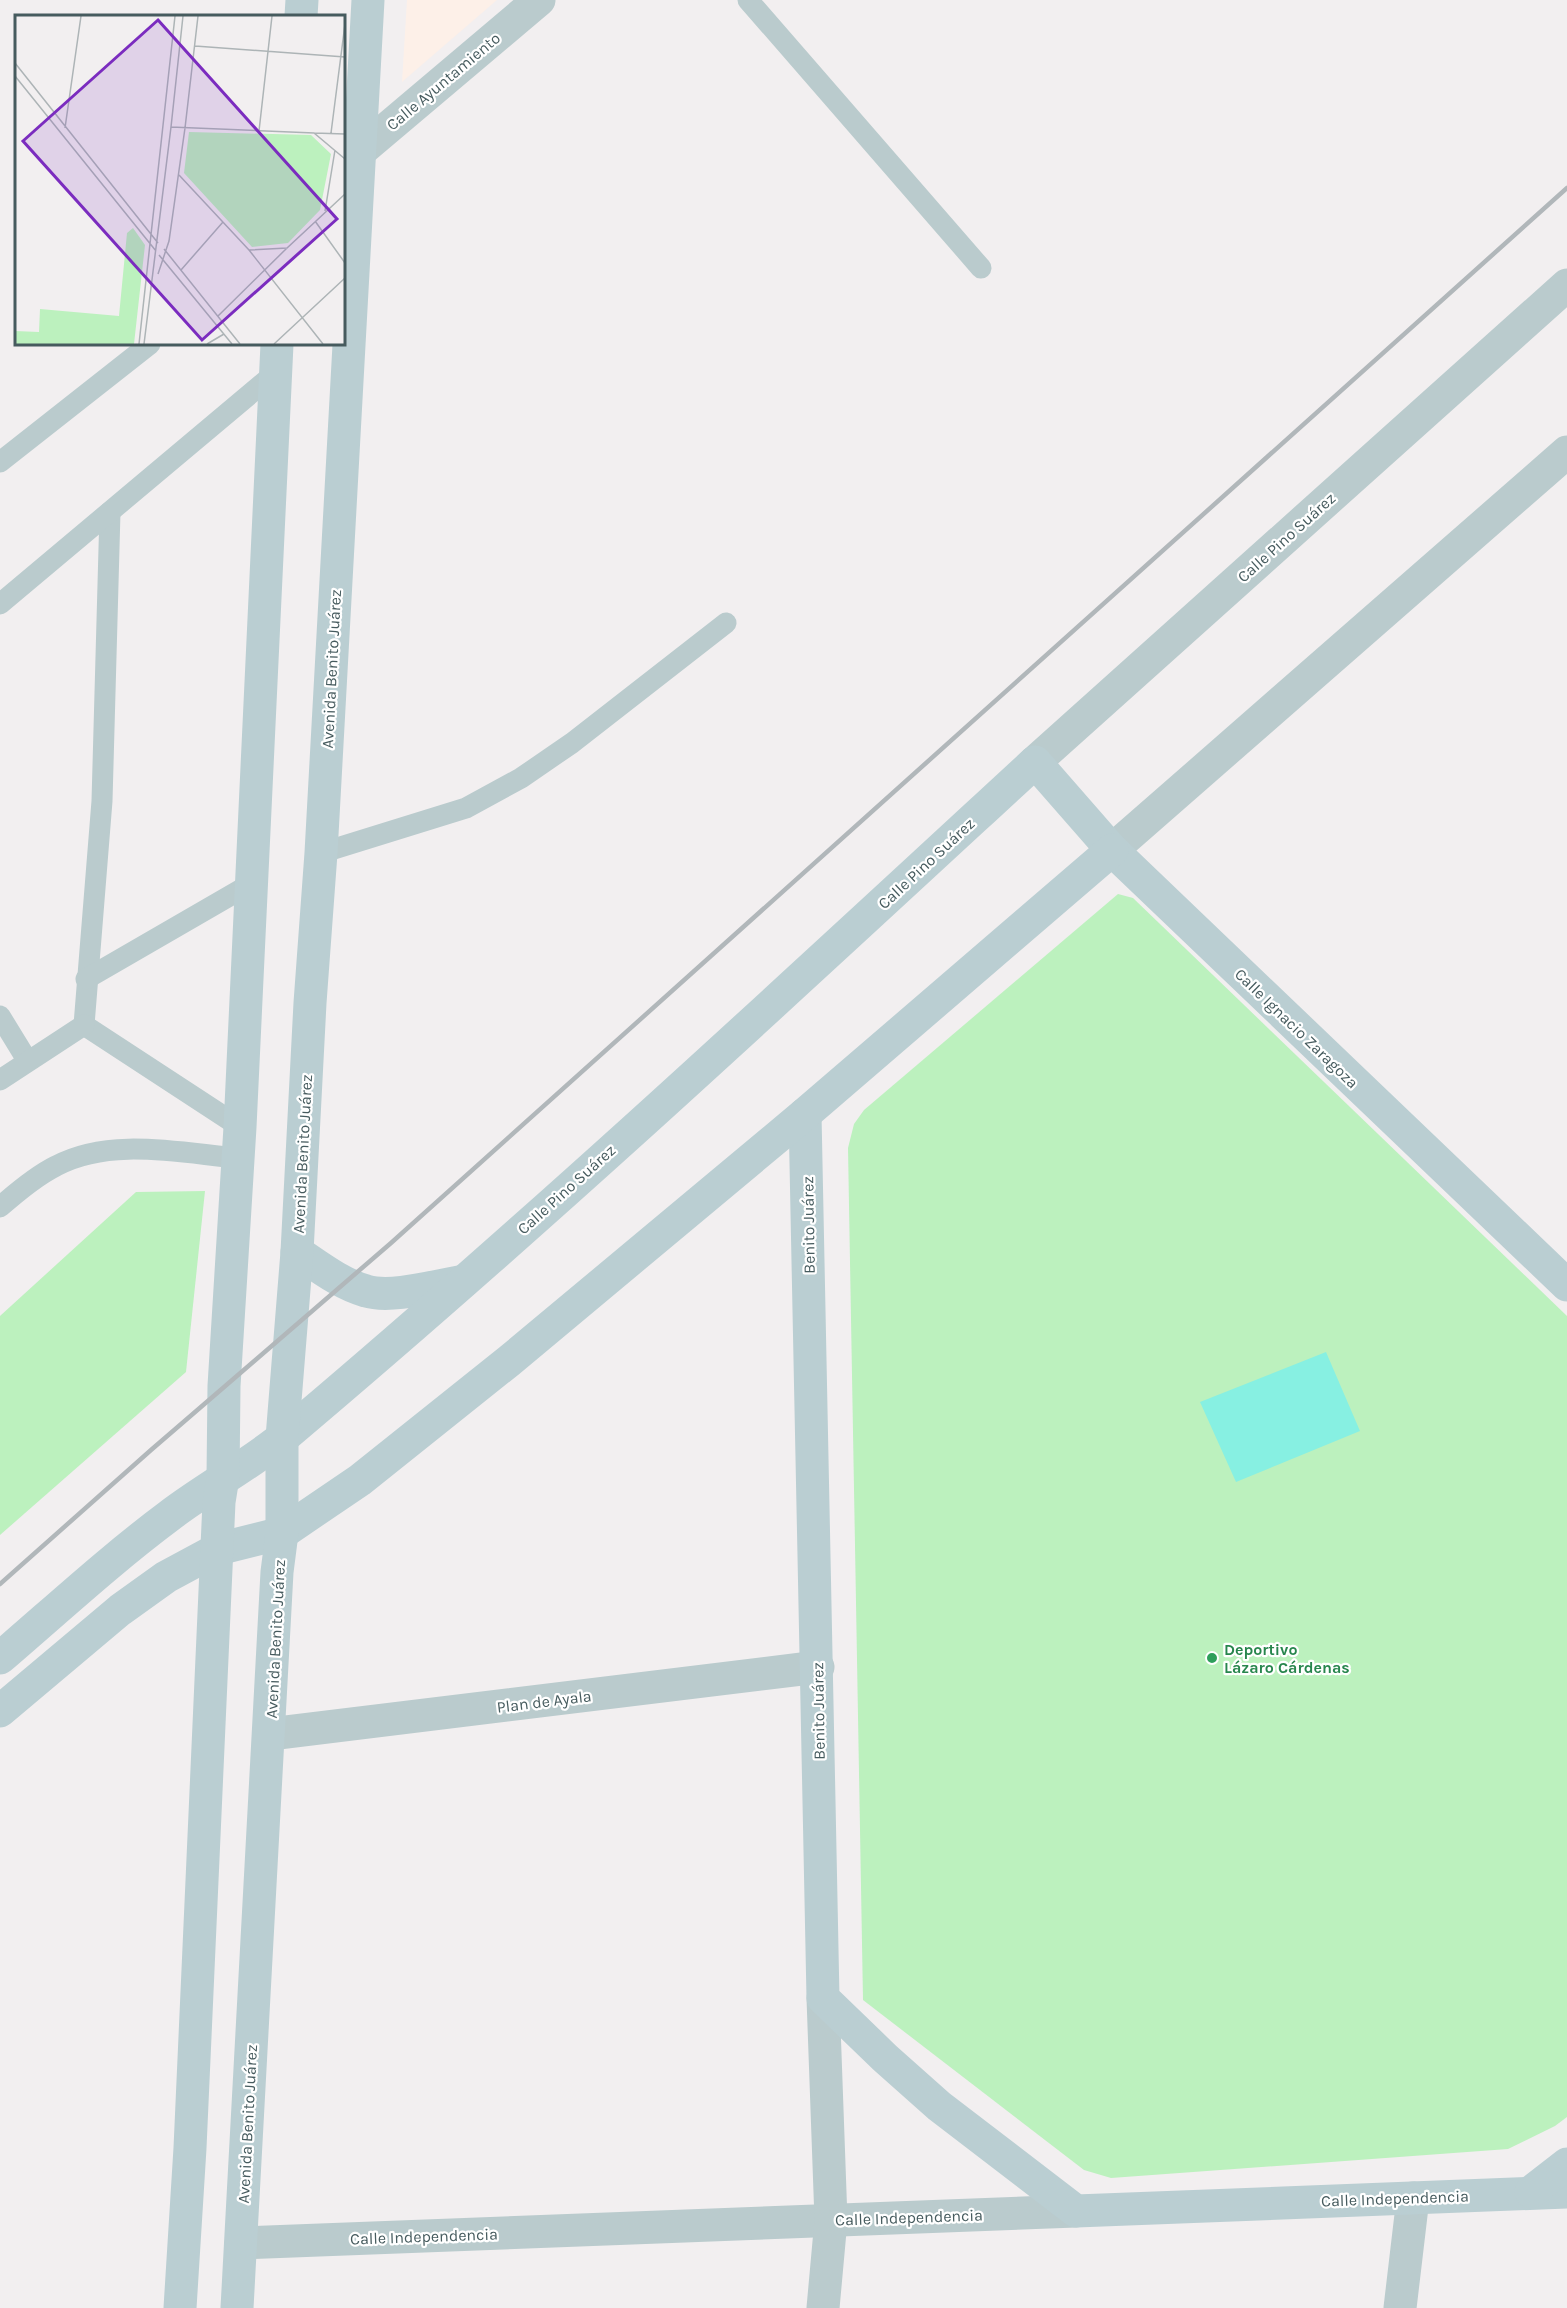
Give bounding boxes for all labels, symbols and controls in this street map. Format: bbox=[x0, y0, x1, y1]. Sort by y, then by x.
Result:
inset map bbox=[15, 15, 345, 345]
street label: Calle Ayuntamiento bbox=[383, 28, 504, 134]
street label: Calle Pino Suárez bbox=[1233, 488, 1339, 586]
street label: Avenida Benito Juárez bbox=[318, 589, 345, 749]
street label: Calle Pino Suárez bbox=[874, 814, 979, 913]
street label: Calle Ignacio Zaragoza bbox=[1231, 964, 1362, 1092]
street label: Avenida Benito Juárez bbox=[289, 1074, 316, 1234]
street label: Calle Pino Suárez bbox=[513, 1140, 619, 1238]
street label: Benito Juárez bbox=[798, 1176, 819, 1274]
street label: Avenida Benito Juárez bbox=[262, 1559, 289, 1719]
place label: Deportivo Lázaro Cárdenas bbox=[1224, 1640, 1350, 1677]
marker: Deportivo Lázaro Cárdenas bbox=[1205, 1651, 1219, 1665]
street label: Benito Juárez bbox=[808, 1662, 829, 1760]
street label: Plan de Ayala bbox=[496, 1686, 593, 1717]
street label: Avenida Benito Juárez bbox=[234, 2044, 261, 2204]
street label: Calle Independencia bbox=[1321, 2186, 1469, 2211]
street label: Calle Independencia bbox=[835, 2205, 983, 2230]
street label: Calle Independencia bbox=[350, 2224, 498, 2249]

